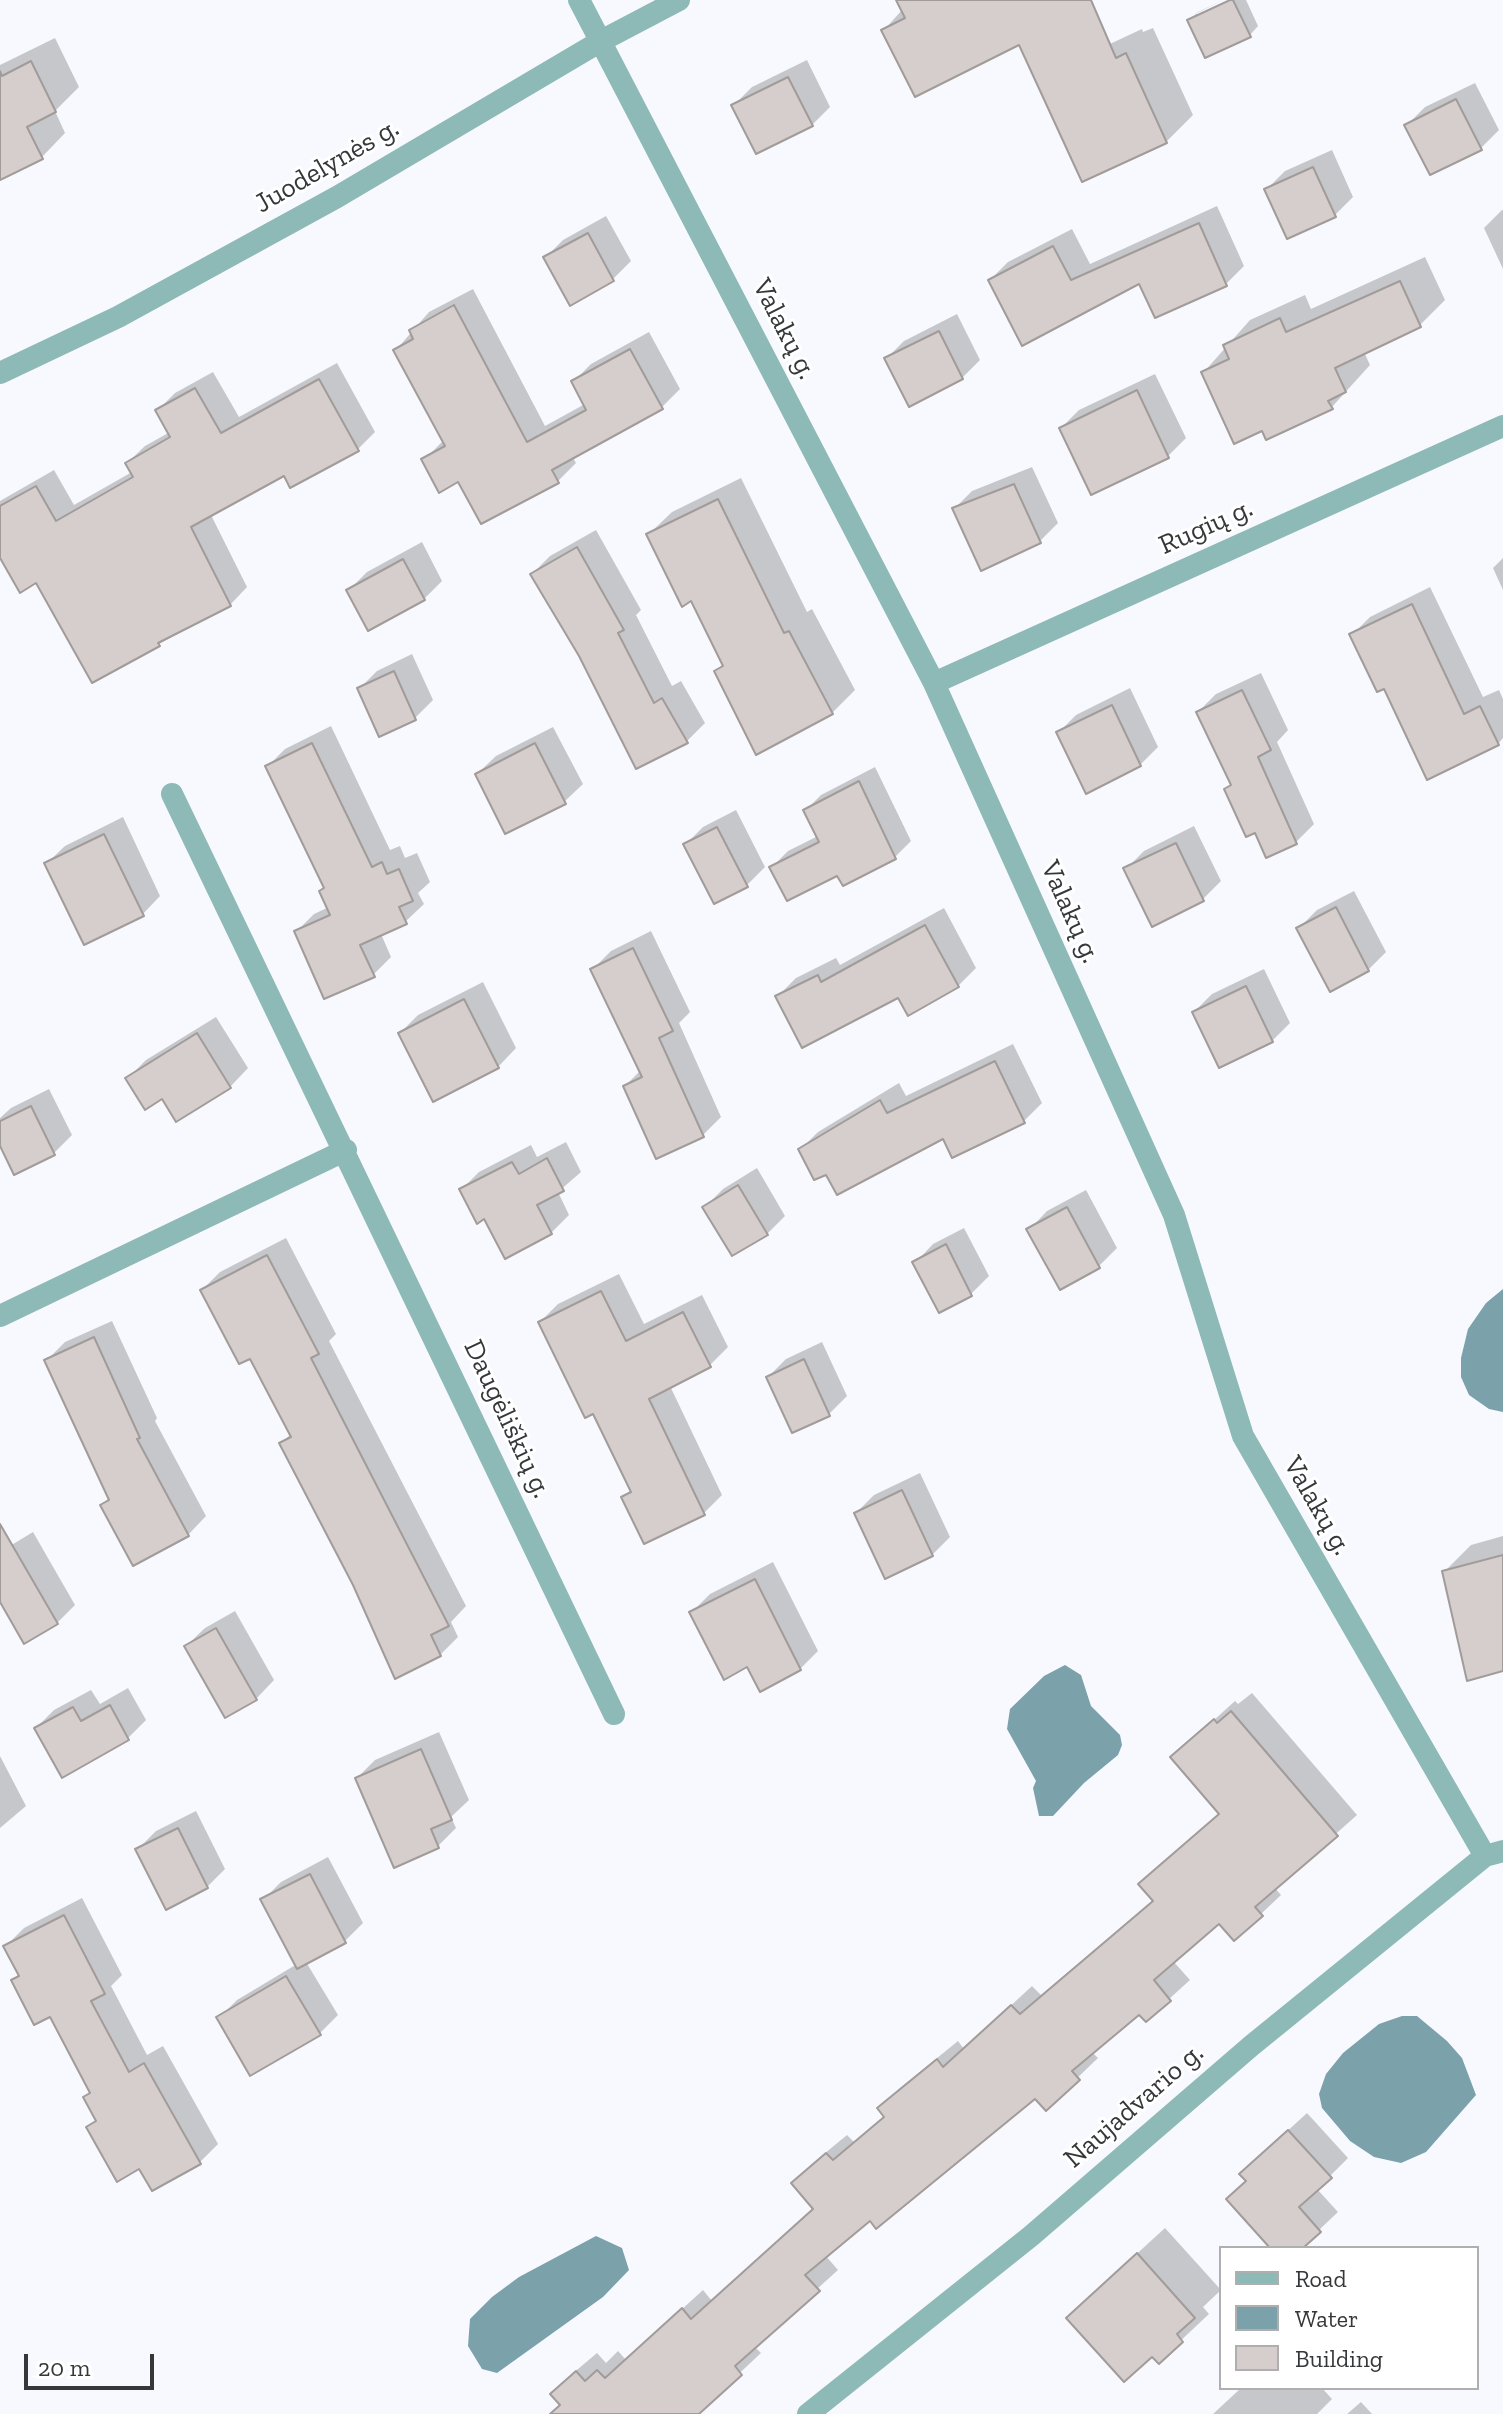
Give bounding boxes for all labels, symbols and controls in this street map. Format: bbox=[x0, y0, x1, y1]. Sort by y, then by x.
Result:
street label: Juodelynės g. bbox=[249, 111, 405, 221]
street label: Valakų g. bbox=[744, 273, 824, 385]
street label: Rugių g. bbox=[1154, 492, 1258, 562]
street label: Valakų g. bbox=[1033, 856, 1107, 968]
street label: Daugėliškių g. bbox=[456, 1335, 558, 1503]
street label: Valakų g. bbox=[1275, 1451, 1359, 1561]
street label: Naujadvario g. bbox=[1057, 2036, 1211, 2176]
legend bbox=[1219, 2246, 1479, 2390]
text: Road bbox=[1295, 2264, 1347, 2293]
text: Water bbox=[1295, 2304, 1358, 2333]
scale bar bbox=[28, 2338, 158, 2388]
text: Building bbox=[1295, 2344, 1383, 2373]
text: 20 m bbox=[38, 2353, 90, 2382]

